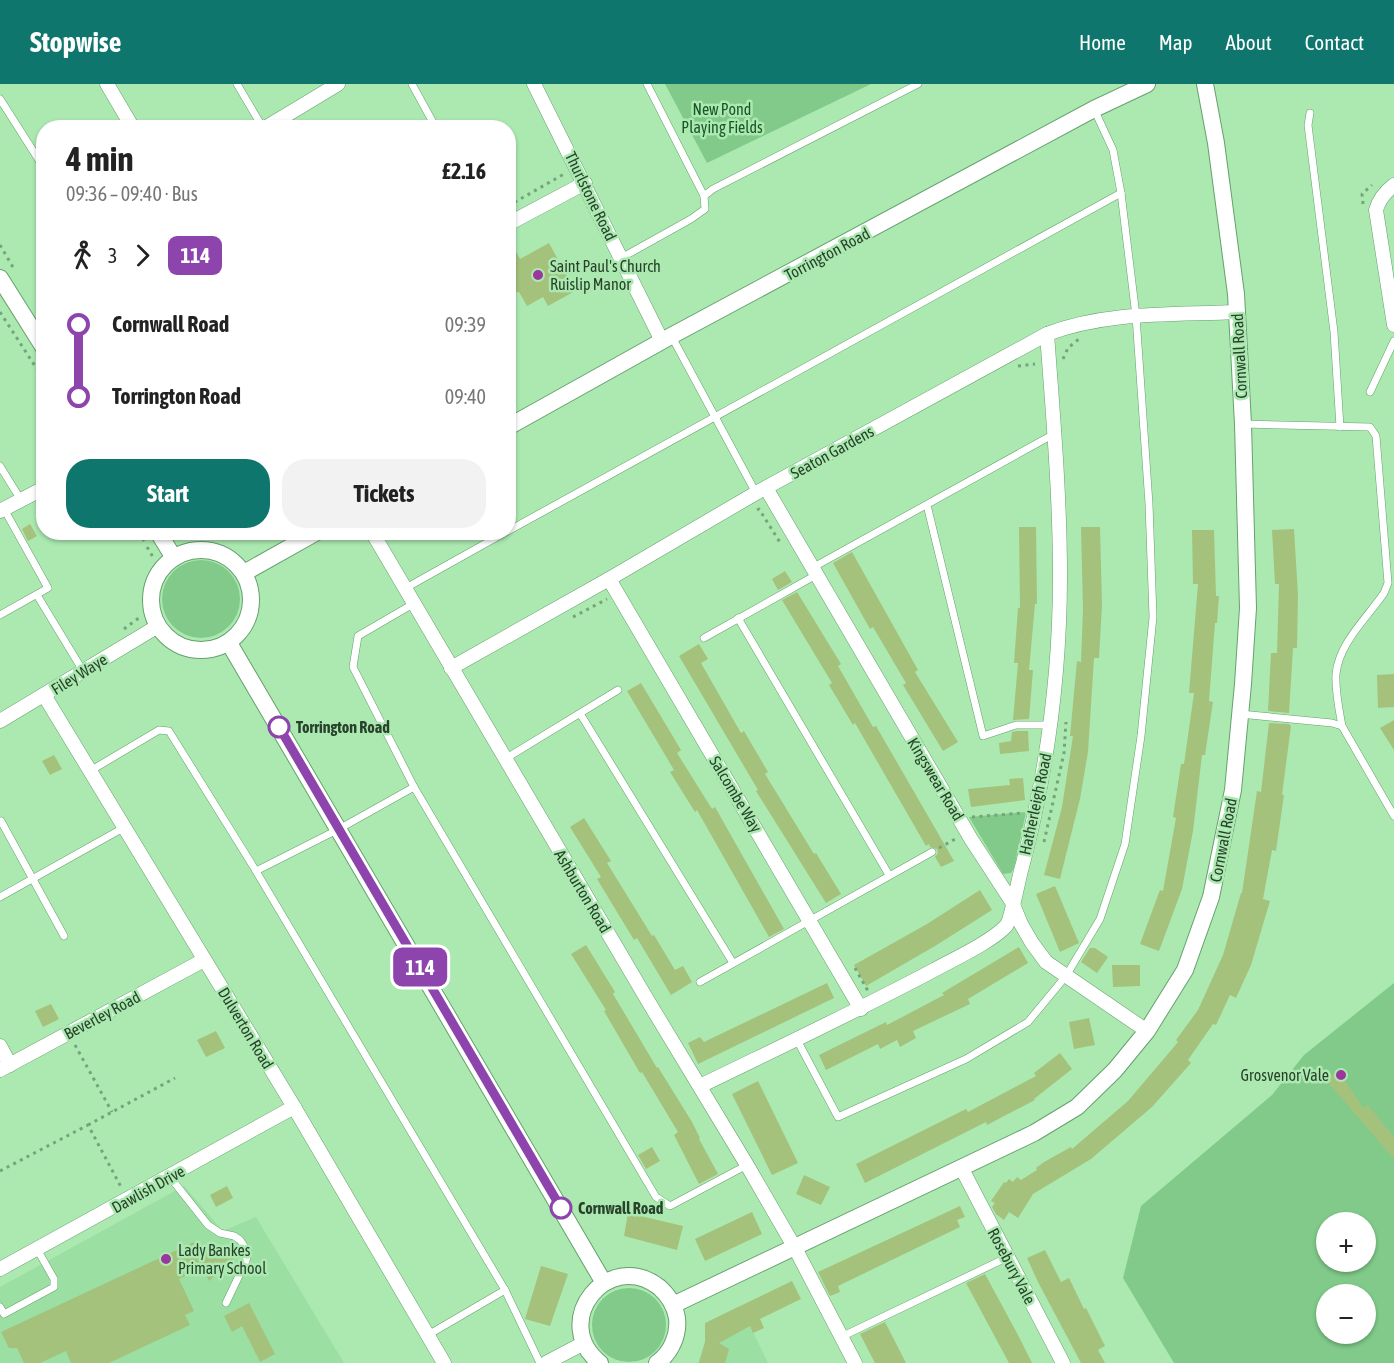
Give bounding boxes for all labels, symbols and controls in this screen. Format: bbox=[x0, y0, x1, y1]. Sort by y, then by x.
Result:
text: Stopwise bbox=[30, 26, 121, 58]
text: Home bbox=[1079, 30, 1126, 54]
text: Map bbox=[1159, 30, 1193, 54]
text: About bbox=[1226, 30, 1272, 54]
text: Contact bbox=[1305, 30, 1364, 54]
park label: New Pond Playing Fields bbox=[681, 100, 763, 137]
text: 4 min bbox=[66, 140, 133, 178]
street label: Thurlstone Road bbox=[562, 149, 620, 243]
text: £2.16 bbox=[442, 158, 486, 184]
text: 09:36 – 09:40 · Bus bbox=[66, 182, 198, 205]
street label: Torrington Road bbox=[781, 224, 873, 285]
icon: walk bbox=[66, 239, 99, 272]
icon: forward bbox=[126, 239, 159, 272]
text: 114 bbox=[180, 243, 210, 267]
text: 3 bbox=[108, 244, 117, 267]
place label: Saint Paul's Church Ruislip Manor bbox=[550, 257, 661, 294]
marker: Saint Paul's Church Ruislip Manor bbox=[531, 268, 545, 282]
text: Cornwall Road bbox=[112, 311, 229, 337]
text: 09:39 bbox=[445, 313, 486, 336]
street label: Cornwall Road bbox=[1228, 313, 1250, 399]
text: Torrington Road bbox=[112, 383, 241, 409]
text: 09:40 bbox=[445, 385, 486, 408]
street label: Seaton Gardens bbox=[787, 422, 877, 482]
button: Start bbox=[66, 459, 270, 528]
button: Tickets bbox=[282, 459, 486, 528]
street label: Filey Waye bbox=[48, 650, 111, 699]
marker: Torrington Road bbox=[268, 716, 290, 738]
place label: Torrington Road bbox=[296, 718, 390, 736]
street label: Kingswear Road bbox=[903, 734, 968, 824]
street label: Hatherleigh Road bbox=[1015, 752, 1056, 857]
street label: Salcombe Way bbox=[705, 753, 766, 836]
street label: Cornwall Road bbox=[1206, 796, 1240, 884]
street label: Ashburton Road bbox=[551, 846, 615, 936]
line badge: 114 bbox=[386, 948, 454, 986]
text: 114 bbox=[405, 955, 435, 979]
street label: Dulverton Road bbox=[215, 984, 277, 1072]
street label: Beverley Road bbox=[61, 987, 144, 1043]
place label: Grosvenor Vale bbox=[1241, 1066, 1329, 1084]
marker: Grosvenor Vale bbox=[1334, 1068, 1348, 1082]
street label: Dawlish Drive bbox=[108, 1162, 188, 1216]
marker: Cornwall Road bbox=[550, 1197, 572, 1219]
place label: Cornwall Road bbox=[578, 1199, 664, 1217]
map controls bbox=[1316, 1212, 1376, 1344]
button: + bbox=[1316, 1212, 1376, 1272]
street label: Rosebury Vale bbox=[984, 1225, 1040, 1308]
place label: Lady Bankes Primary School bbox=[178, 1241, 267, 1278]
marker: Lady Bankes Primary School bbox=[159, 1252, 173, 1266]
button: − bbox=[1316, 1284, 1376, 1344]

